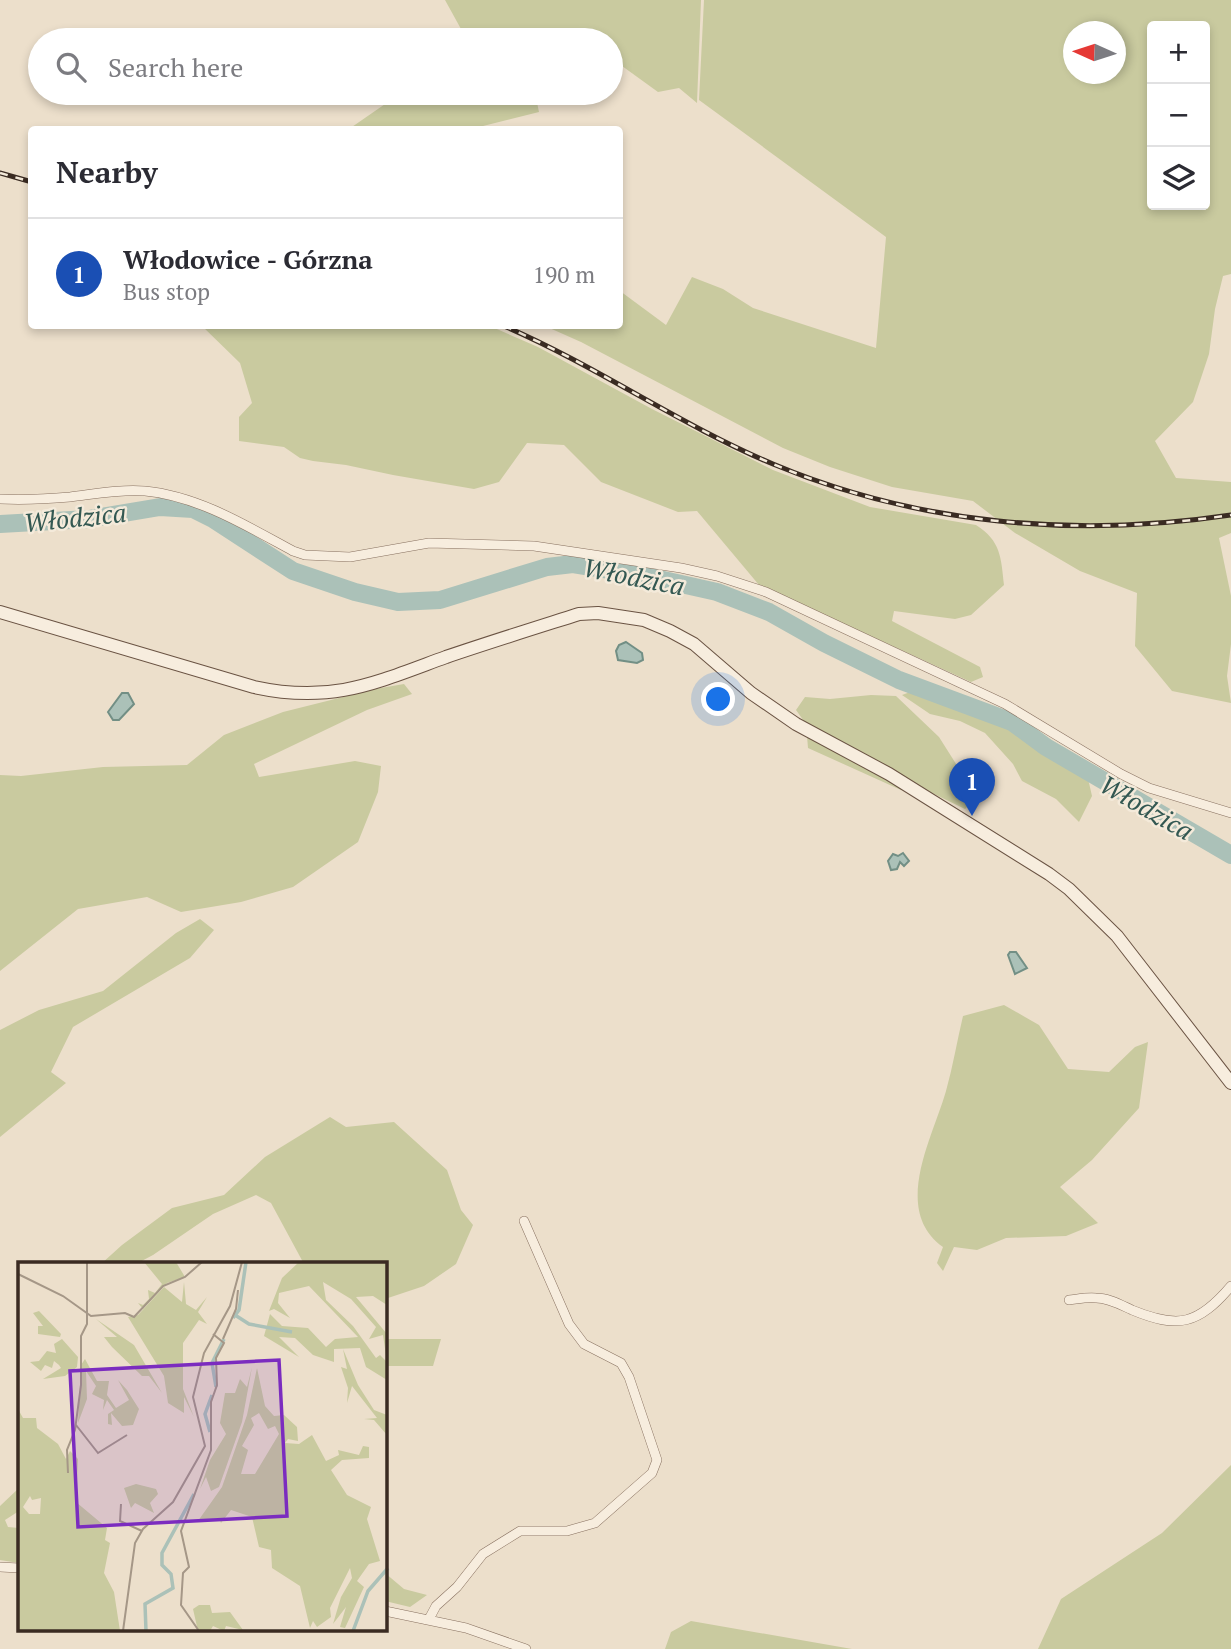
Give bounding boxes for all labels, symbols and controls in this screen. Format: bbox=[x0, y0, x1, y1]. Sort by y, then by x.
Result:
north arrow bbox=[1063, 21, 1126, 84]
map controls bbox=[1147, 21, 1210, 210]
button: + bbox=[1147, 21, 1210, 84]
search box bbox=[28, 28, 623, 105]
icon: search bbox=[52, 48, 90, 86]
text: Search here bbox=[108, 50, 243, 84]
button: − bbox=[1147, 84, 1210, 147]
button: layers bbox=[1147, 147, 1210, 210]
text: Nearby bbox=[56, 152, 158, 192]
text: Włodowice - Górzna bbox=[123, 242, 373, 276]
text: 1 bbox=[73, 259, 86, 290]
text: 190 m bbox=[533, 259, 595, 290]
text: Bus stop bbox=[123, 276, 210, 307]
water label: Włodzica bbox=[22, 495, 128, 539]
water label: Włodzica bbox=[580, 550, 688, 602]
your location bbox=[701, 682, 735, 716]
pin: 1 bbox=[949, 758, 995, 816]
water label: Włodzica bbox=[1094, 767, 1200, 847]
inset map bbox=[18, 1262, 387, 1632]

